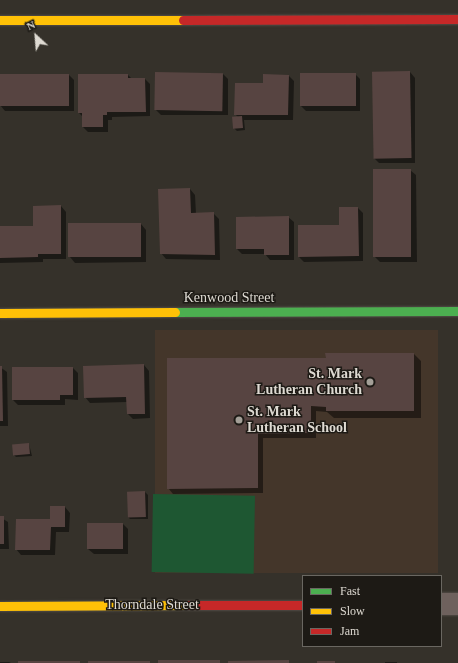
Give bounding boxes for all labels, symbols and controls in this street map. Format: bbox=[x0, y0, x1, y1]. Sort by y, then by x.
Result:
north arrow bbox=[16, 16, 56, 56]
text: N bbox=[25, 18, 37, 32]
street label: Kenwood Street bbox=[184, 290, 274, 306]
place label: St. Mark Lutheran Church bbox=[256, 366, 362, 398]
marker: St. Mark Lutheran Church bbox=[365, 377, 375, 387]
place label: St. Mark Lutheran School bbox=[247, 404, 347, 436]
marker: St. Mark Lutheran School bbox=[234, 415, 244, 425]
legend bbox=[302, 575, 442, 647]
text: Fast bbox=[340, 584, 360, 598]
street label: Thorndale Street bbox=[105, 597, 199, 613]
text: Slow bbox=[340, 604, 365, 618]
text: Jam bbox=[340, 624, 359, 638]

